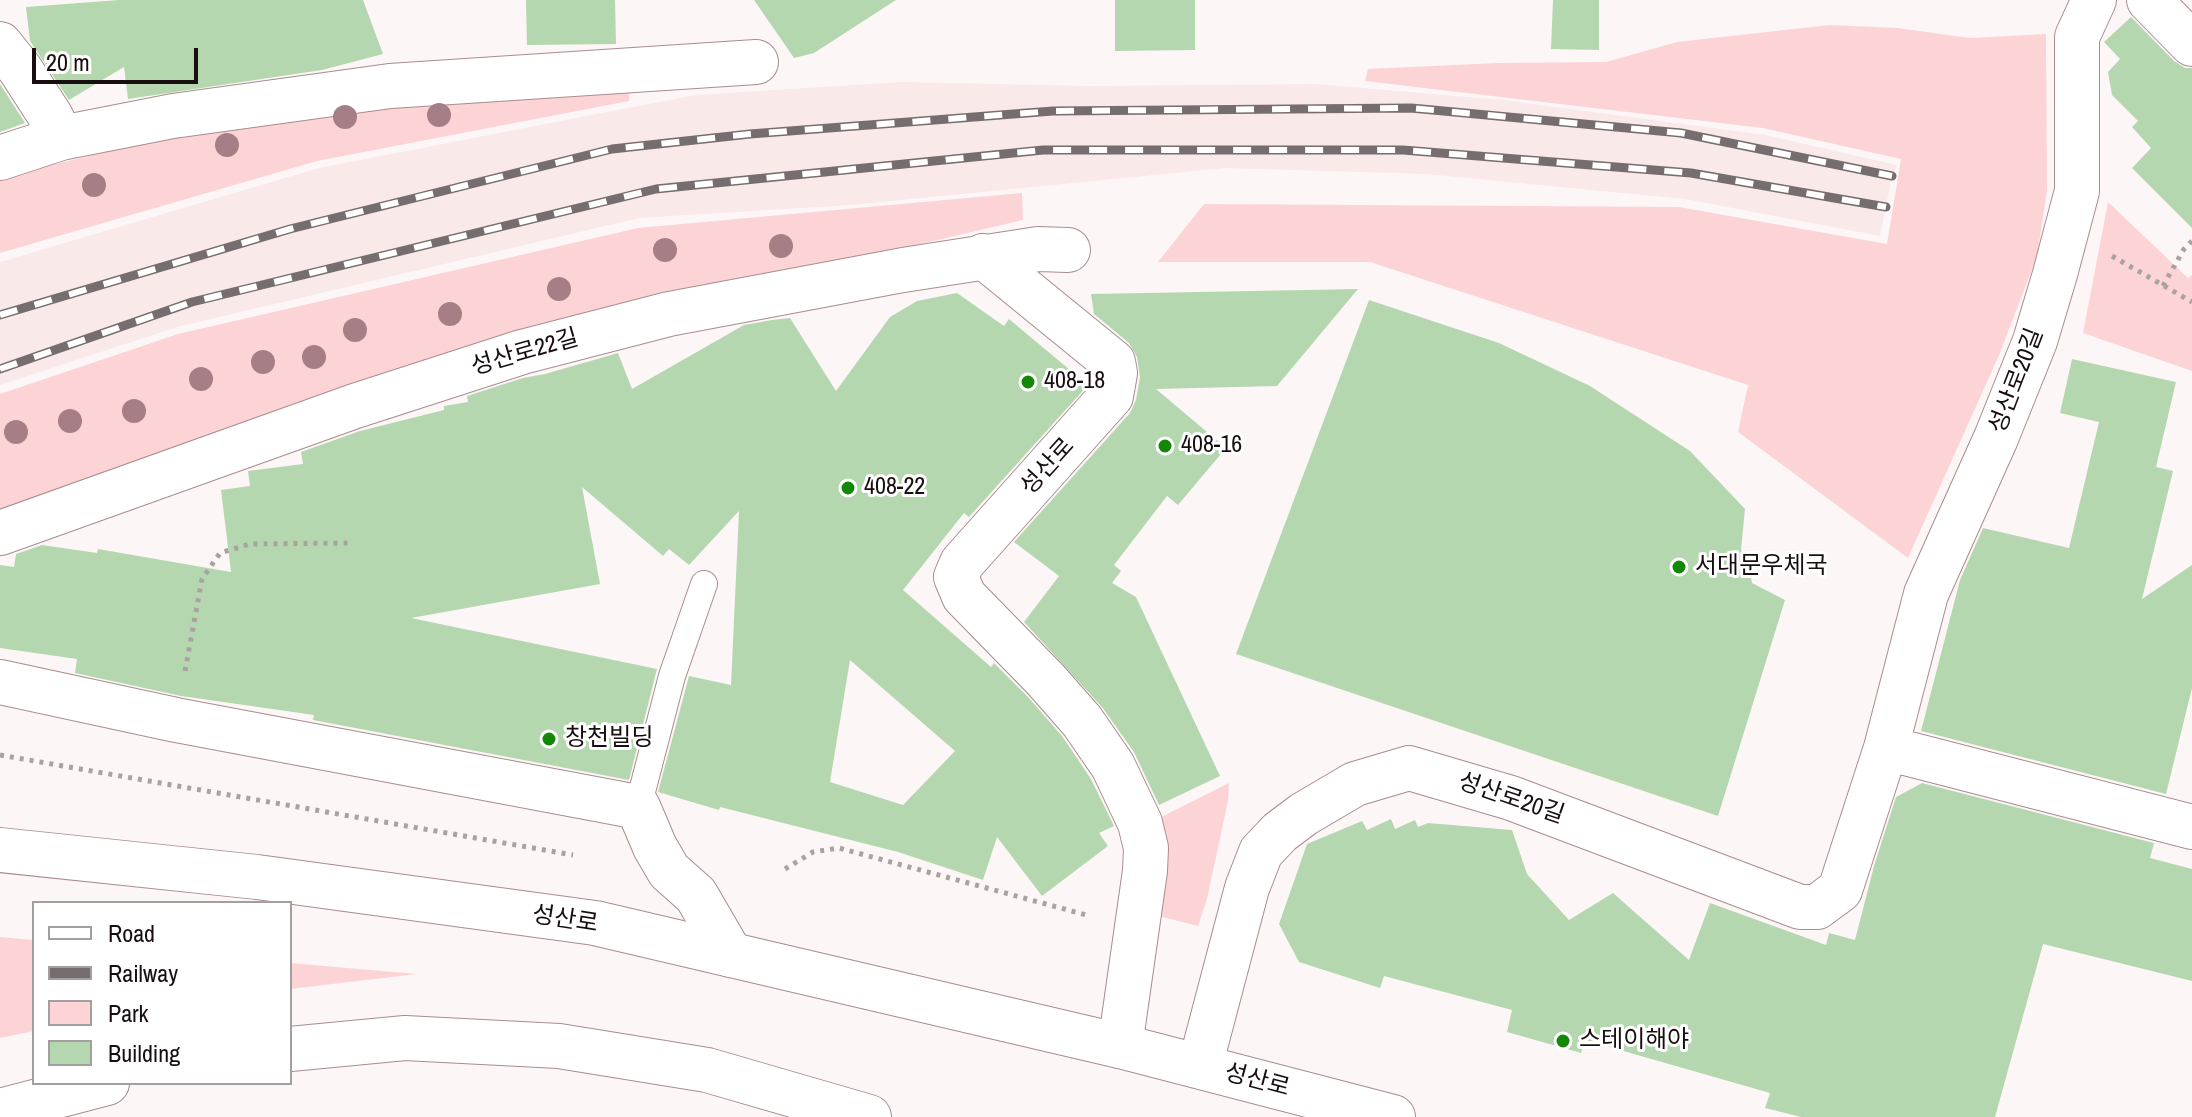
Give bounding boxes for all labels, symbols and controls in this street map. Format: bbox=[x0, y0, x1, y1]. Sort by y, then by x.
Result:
scale bar bbox=[36, 32, 202, 82]
text: 20 m bbox=[46, 46, 90, 78]
street label: 성산로22길 bbox=[468, 324, 582, 382]
street label: 성산로20길 bbox=[1984, 324, 2050, 438]
place label: 408-18 bbox=[1044, 368, 1105, 396]
marker: 408-18 bbox=[1019, 373, 1037, 391]
place label: 408-16 bbox=[1181, 432, 1242, 460]
street label: 성산로 bbox=[1015, 433, 1081, 501]
marker: 408-16 bbox=[1156, 437, 1174, 455]
place label: 408-22 bbox=[864, 474, 925, 502]
marker: 408-22 bbox=[839, 479, 857, 497]
place label: 서대문우체국 bbox=[1695, 553, 1827, 581]
marker: 서대문우체국 bbox=[1670, 558, 1688, 576]
place label: 창천빌딩 bbox=[565, 725, 653, 753]
marker: 창천빌딩 bbox=[540, 730, 558, 748]
street label: 성산로20길 bbox=[1454, 767, 1568, 831]
legend bbox=[32, 901, 292, 1085]
street label: 성산로 bbox=[530, 901, 600, 939]
text: Road bbox=[108, 917, 155, 949]
text: Railway bbox=[108, 957, 178, 989]
text: Park bbox=[108, 997, 148, 1029]
place label: 스테이해야 bbox=[1579, 1027, 1689, 1055]
marker: 스테이해야 bbox=[1554, 1032, 1572, 1050]
text: Building bbox=[108, 1037, 180, 1069]
street label: 성산로 bbox=[1221, 1059, 1293, 1103]

